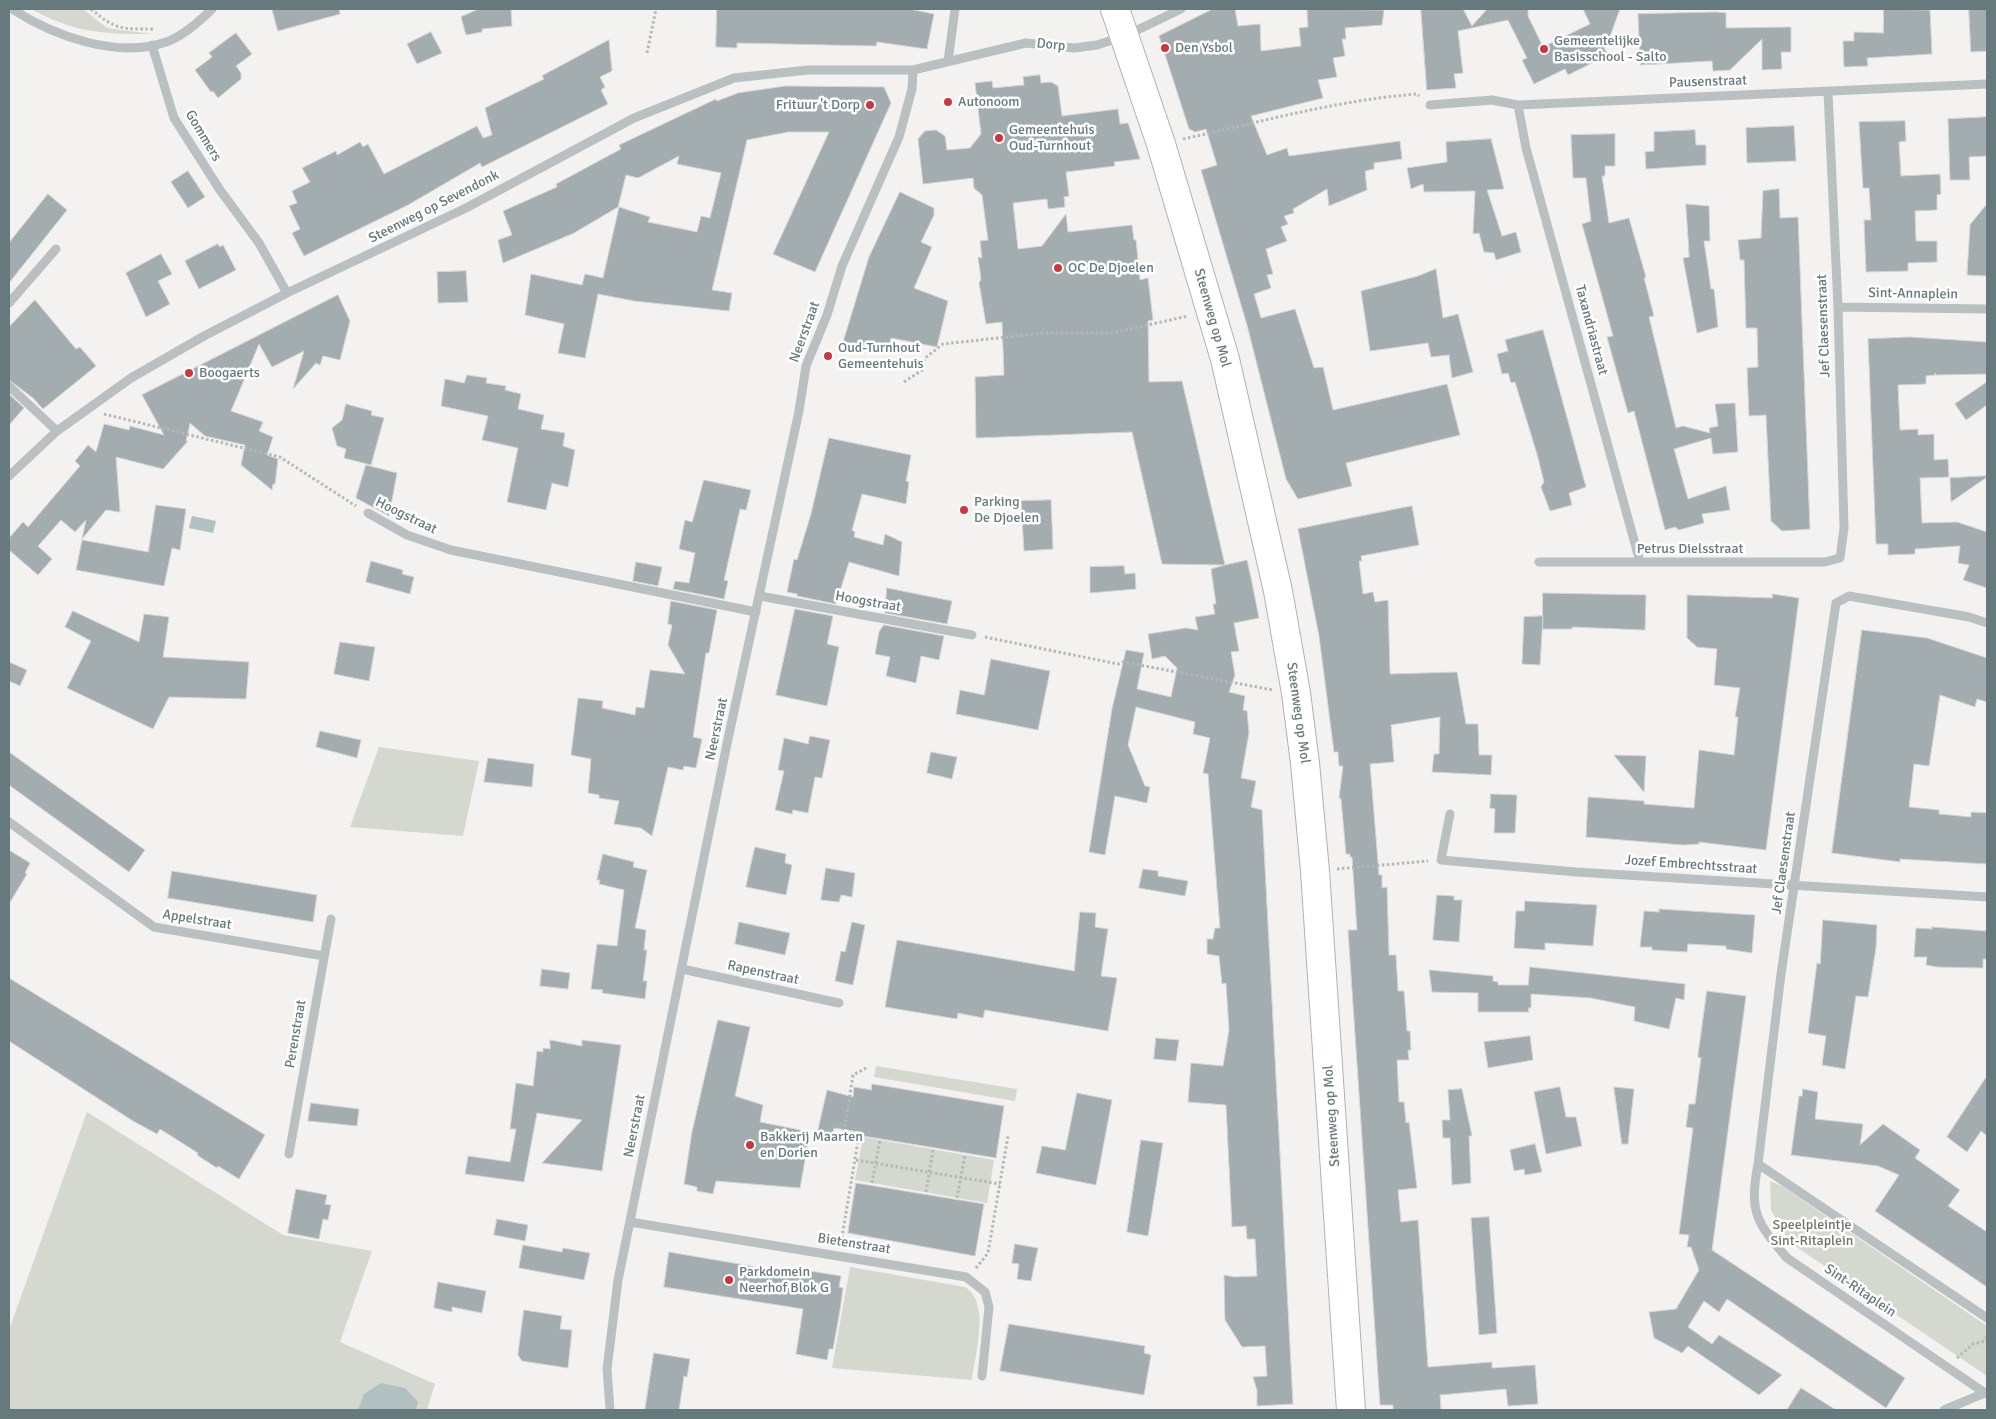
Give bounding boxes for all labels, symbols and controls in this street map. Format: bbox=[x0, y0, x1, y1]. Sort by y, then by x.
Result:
place label: Gemeentelijke Basisschool - Salto bbox=[1554, 33, 1667, 65]
street label: Dorp bbox=[1036, 35, 1066, 55]
place label: Den Ysbol bbox=[1175, 40, 1233, 56]
marker: Den Ysbol bbox=[1159, 42, 1171, 54]
marker: Gemeentelijke Basisschool - Salto bbox=[1538, 43, 1550, 55]
street label: Pausenstraat bbox=[1669, 72, 1747, 92]
place label: Autonoom bbox=[958, 94, 1019, 110]
marker: Autonoom bbox=[942, 96, 954, 108]
place label: Frituur 't Dorp bbox=[776, 97, 860, 113]
marker: Frituur 't Dorp bbox=[864, 99, 876, 111]
street label: Gommers bbox=[181, 107, 225, 165]
place label: Gemeentehuis Oud-Turnhout bbox=[1009, 122, 1095, 154]
marker: Gemeentehuis Oud-Turnhout bbox=[993, 132, 1005, 144]
street label: Steenweg op Sevendonk bbox=[366, 167, 502, 247]
place label: OC De Djoelen bbox=[1068, 260, 1154, 276]
marker: OC De Djoelen bbox=[1052, 262, 1064, 274]
street label: Steenweg op Mol bbox=[1190, 267, 1234, 369]
street label: Jef Claesenstraat bbox=[1814, 274, 1834, 378]
street label: Taxandriastraat bbox=[1571, 283, 1611, 377]
street label: Sint-Annaplein bbox=[1868, 285, 1958, 303]
street label: Neerstraat bbox=[786, 299, 824, 365]
place label: Oud-Turnhout Gemeentehuis bbox=[838, 340, 924, 372]
marker: Oud-Turnhout Gemeentehuis bbox=[822, 350, 834, 362]
place label: Boogaerts bbox=[199, 365, 260, 381]
marker: Boogaerts bbox=[183, 367, 195, 379]
street label: Hoogstraat bbox=[372, 494, 440, 538]
place label: Parking De Djoelen bbox=[974, 494, 1039, 526]
marker: Parking De Djoelen bbox=[958, 504, 970, 516]
street label: Petrus Dielsstraat bbox=[1637, 541, 1743, 557]
street label: Hoogstraat bbox=[834, 588, 902, 616]
street label: Steenweg op Mol bbox=[1283, 661, 1313, 765]
street label: Neerstraat bbox=[702, 696, 732, 762]
street label: Jef Claesenstraat bbox=[1768, 811, 1800, 915]
street label: Jozef Embrechtsstraat bbox=[1624, 852, 1758, 878]
street label: Appelstraat bbox=[161, 906, 233, 934]
street label: Rapenstraat bbox=[726, 957, 800, 989]
street label: Perenstraat bbox=[282, 999, 310, 1069]
street label: Steenweg op Mol bbox=[1320, 1065, 1344, 1167]
street label: Neerstraat bbox=[621, 1093, 649, 1159]
place label: Bakkerij Maarten en Dorien bbox=[760, 1129, 863, 1162]
marker: Bakkerij Maarten en Dorien bbox=[744, 1139, 756, 1151]
park label: Speelpleintje Sint-Ritaplein bbox=[1771, 1217, 1853, 1250]
street label: Bietenstraat bbox=[816, 1230, 892, 1258]
street label: Sint-Ritaplein bbox=[1821, 1261, 1899, 1321]
place label: Parkdomein Neerhof Blok G bbox=[739, 1264, 829, 1296]
marker: Parkdomein Neerhof Blok G bbox=[723, 1274, 735, 1286]

